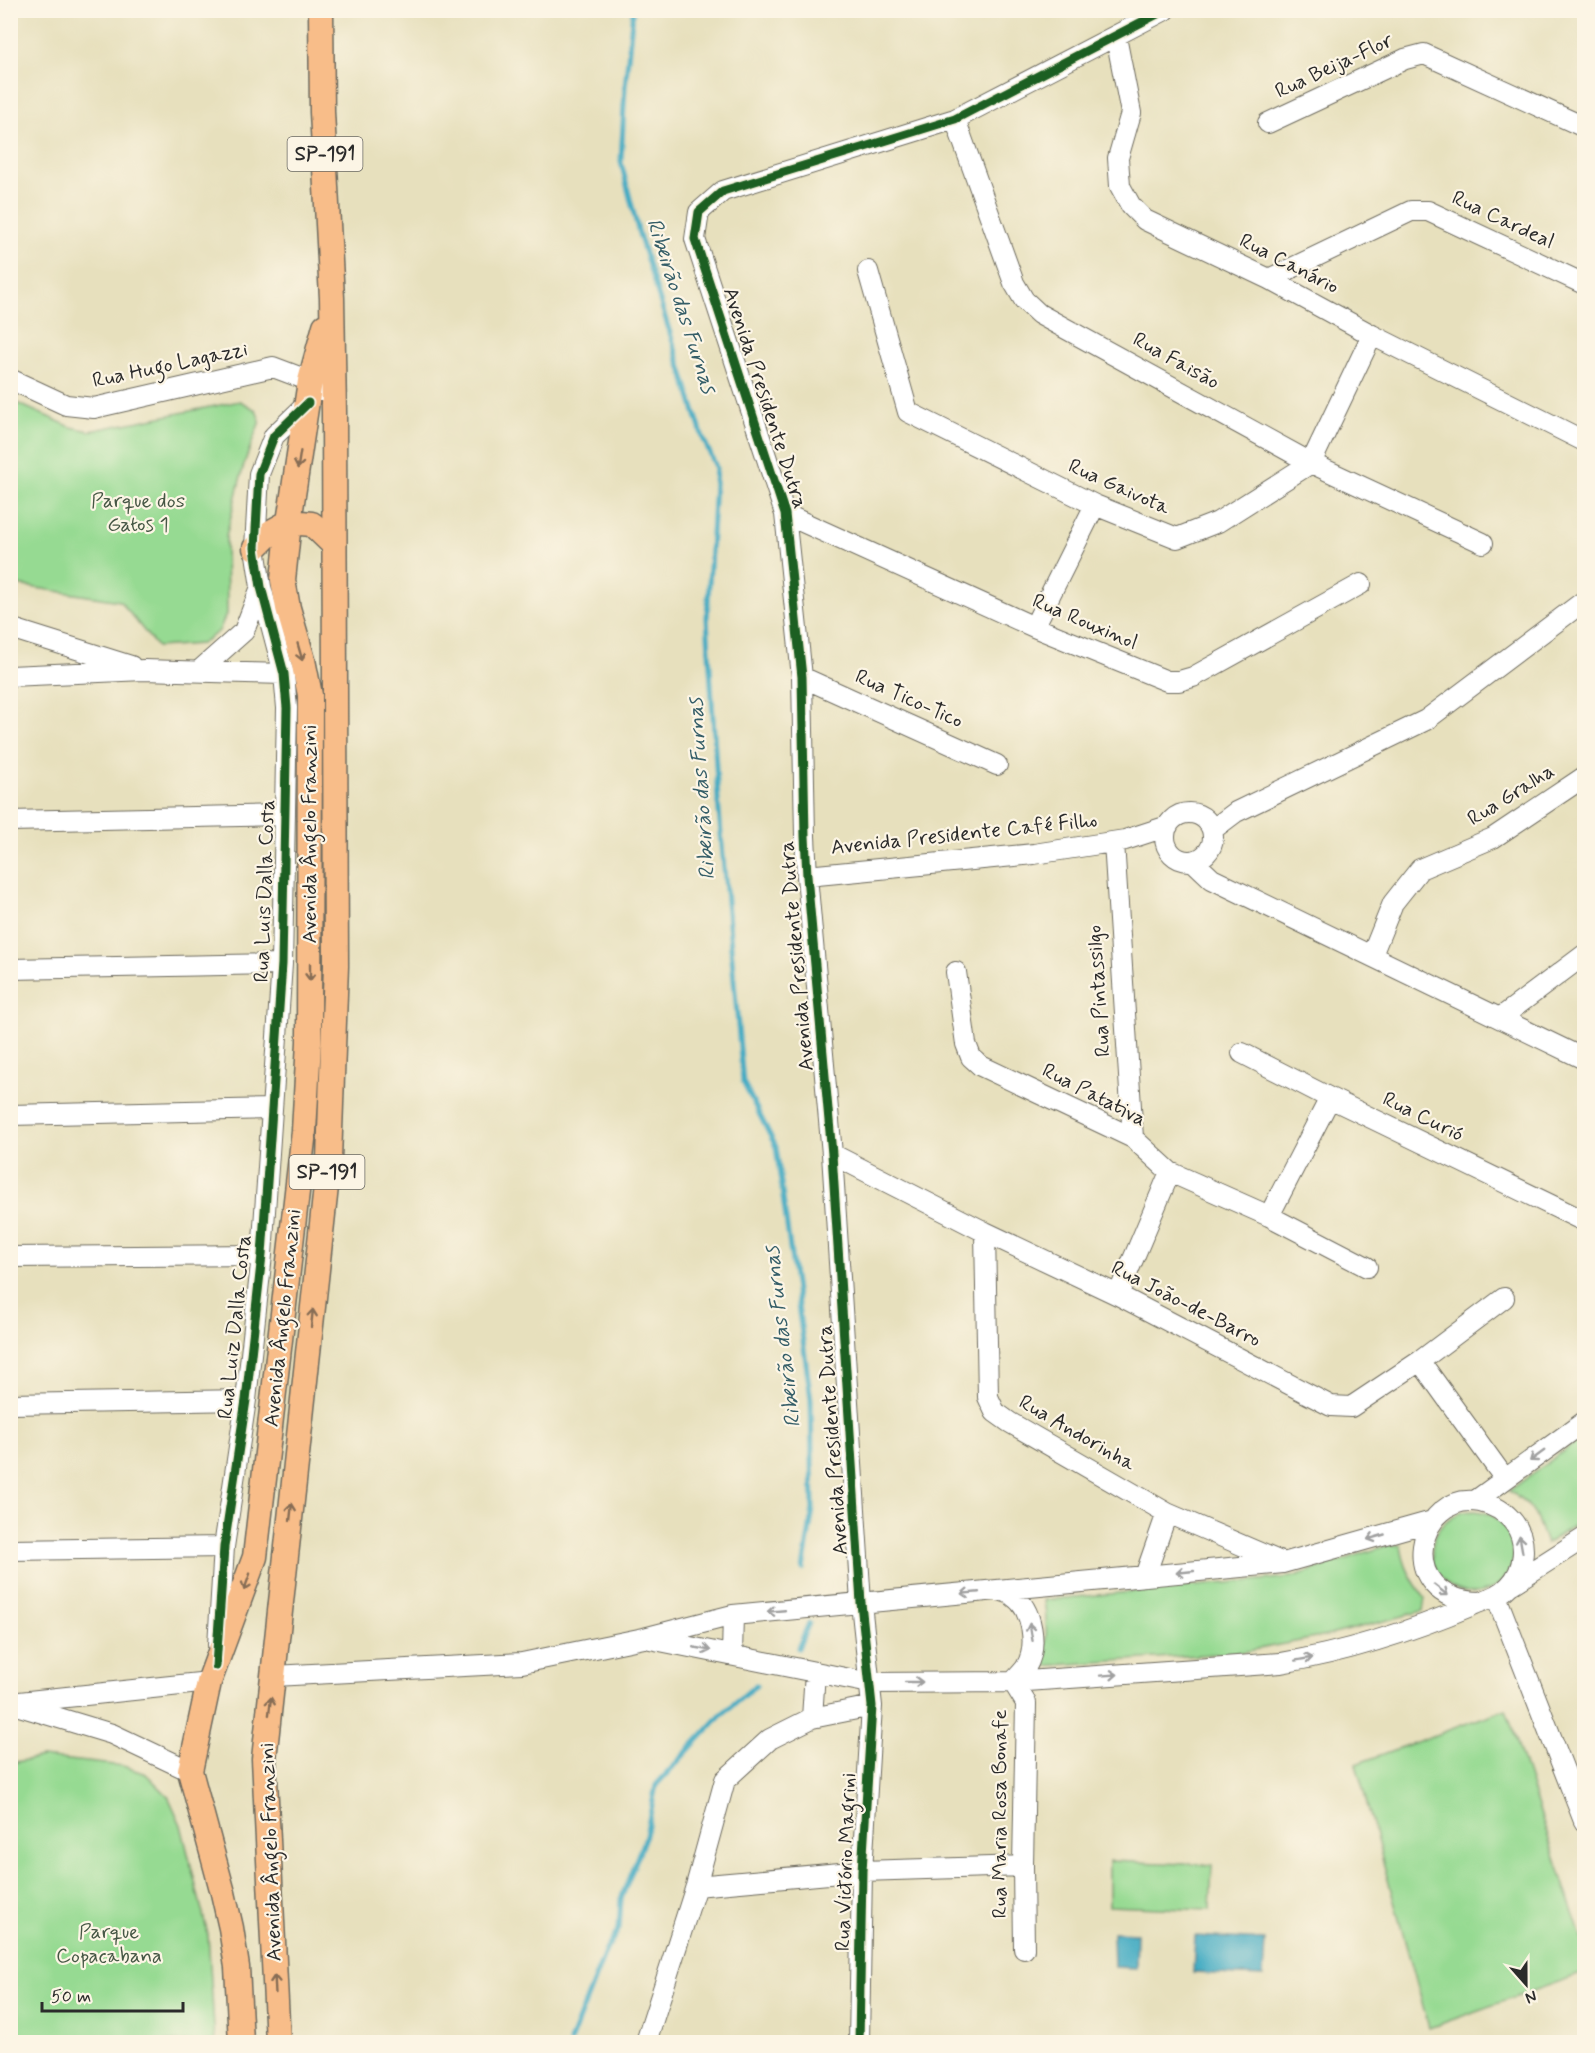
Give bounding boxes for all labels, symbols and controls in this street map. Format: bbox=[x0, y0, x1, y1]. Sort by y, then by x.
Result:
street label: Rua Beija-Flor bbox=[1270, 26, 1398, 106]
road number: SP-191 bbox=[288, 137, 362, 171]
street label: Rua Cardeal bbox=[1447, 184, 1559, 256]
water label: Ribeirão das Furnas bbox=[639, 215, 723, 399]
street label: Rua Canário bbox=[1234, 227, 1344, 301]
street label: Avenida Presidente Dutra bbox=[716, 284, 814, 512]
street label: Rua Faisão bbox=[1128, 326, 1224, 396]
street label: Rua Hugo Lagazzi bbox=[90, 335, 251, 397]
one-way arrow bbox=[293, 450, 304, 469]
street label: Rua Gaivota bbox=[1064, 452, 1175, 522]
park label: Parque dos Gatos 1 bbox=[91, 487, 185, 539]
street label: Rua Rouxinol bbox=[1028, 587, 1142, 657]
one-way arrow bbox=[295, 642, 307, 661]
street label: Rua Tico-Tico bbox=[851, 663, 967, 735]
water label: Ribeirão das Furnas bbox=[682, 695, 722, 881]
street label: Avenida Ângelo Franzini bbox=[296, 724, 326, 944]
street label: Rua Gralha bbox=[1462, 757, 1560, 833]
street label: Rua Luis Dalla Costa bbox=[248, 799, 282, 983]
street label: Avenida Presidente Café Filho bbox=[829, 806, 1099, 862]
street label: Avenida Presidente Dutra bbox=[773, 840, 821, 1072]
street label: Rua Pintassilgo bbox=[1080, 924, 1118, 1058]
one-way arrow bbox=[304, 961, 316, 981]
street label: Rua Patativa bbox=[1037, 1057, 1151, 1133]
street label: Rua Curió bbox=[1378, 1085, 1468, 1149]
road number: SP-191 bbox=[290, 1155, 364, 1189]
street label: Avenida Ângelo Franzini bbox=[258, 1208, 310, 1429]
street label: Rua Luiz Dalla Costa bbox=[211, 1233, 259, 1421]
water label: Ribeirão das Furnas bbox=[758, 1242, 808, 1429]
street label: Rua João-de-Barro bbox=[1106, 1254, 1266, 1354]
one-way arrow bbox=[307, 1308, 318, 1328]
street label: Avenida Presidente Dutra bbox=[811, 1324, 855, 1556]
street label: Rua Andorinha bbox=[1014, 1388, 1141, 1478]
one-way arrow bbox=[1530, 1450, 1546, 1462]
one-way arrow bbox=[286, 1502, 297, 1522]
one-way arrow bbox=[1367, 1532, 1386, 1543]
one-way arrow bbox=[1515, 1535, 1526, 1554]
one-way arrow bbox=[1175, 1567, 1195, 1578]
one-way arrow bbox=[240, 1572, 251, 1591]
one-way arrow bbox=[1433, 1583, 1449, 1596]
one-way arrow bbox=[960, 1588, 980, 1599]
one-way arrow bbox=[766, 1606, 786, 1617]
one-way arrow bbox=[1025, 1623, 1036, 1642]
one-way arrow bbox=[692, 1644, 711, 1655]
one-way arrow bbox=[1293, 1653, 1313, 1664]
one-way arrow bbox=[1099, 1669, 1119, 1680]
one-way arrow bbox=[904, 1676, 924, 1688]
one-way arrow bbox=[265, 1696, 276, 1716]
street label: Rua Maria Rosa Bonafe bbox=[986, 1709, 1014, 1919]
street label: Avenida Ângelo Franzini bbox=[253, 1742, 291, 1962]
street label: Rua Victório Magrini bbox=[829, 1772, 865, 1952]
park label: Parque Copacabana bbox=[56, 1918, 162, 1970]
north arrow bbox=[1496, 1954, 1556, 2014]
scale bar bbox=[42, 1975, 183, 2013]
one-way arrow bbox=[269, 1975, 280, 1995]
text: 50 m bbox=[51, 1985, 91, 2009]
text: N bbox=[1522, 1985, 1540, 2008]

